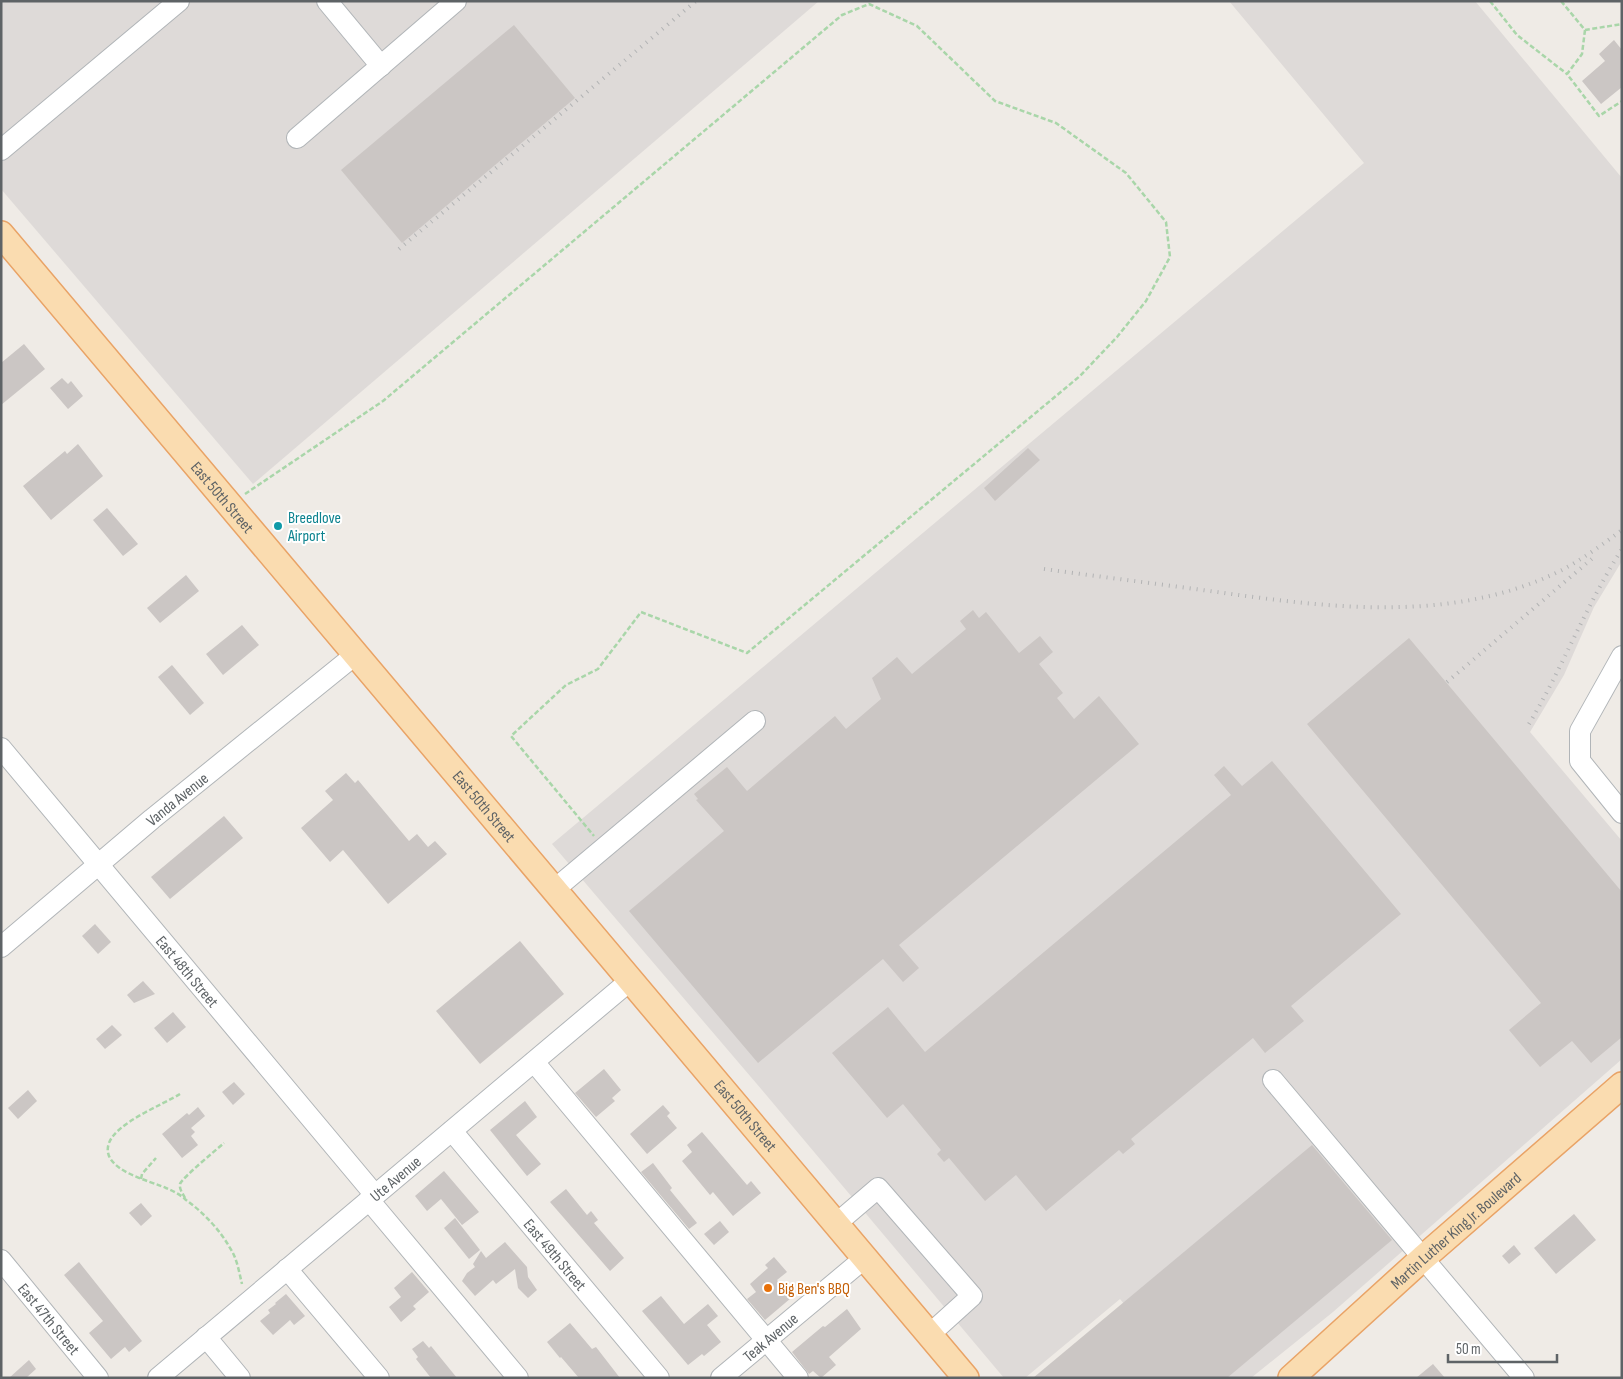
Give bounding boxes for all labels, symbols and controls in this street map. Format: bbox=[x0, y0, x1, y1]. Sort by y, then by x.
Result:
street label: East 50th Street bbox=[186, 458, 257, 537]
place label: Breedlove Airport bbox=[287, 509, 341, 546]
marker: Breedlove Airport bbox=[272, 520, 284, 532]
street label: East 50th Street bbox=[448, 767, 519, 847]
street label: Vanda Avenue bbox=[143, 769, 213, 831]
street label: East 48th Street bbox=[151, 932, 222, 1012]
street label: East 50th Street bbox=[709, 1077, 780, 1156]
street label: Ute Avenue bbox=[367, 1153, 426, 1206]
street label: Martin Luther King Jr. Boulevard bbox=[1387, 1169, 1525, 1294]
street label: East 49th Street bbox=[519, 1216, 590, 1295]
street label: East 47th Street bbox=[13, 1280, 83, 1359]
place label: Big Ben's BBQ bbox=[778, 1280, 850, 1299]
marker: Big Ben's BBQ bbox=[762, 1282, 774, 1294]
street label: Teak Avenue bbox=[740, 1310, 802, 1367]
scale bar bbox=[1448, 1332, 1557, 1364]
text: 50 m bbox=[1456, 1340, 1481, 1359]

